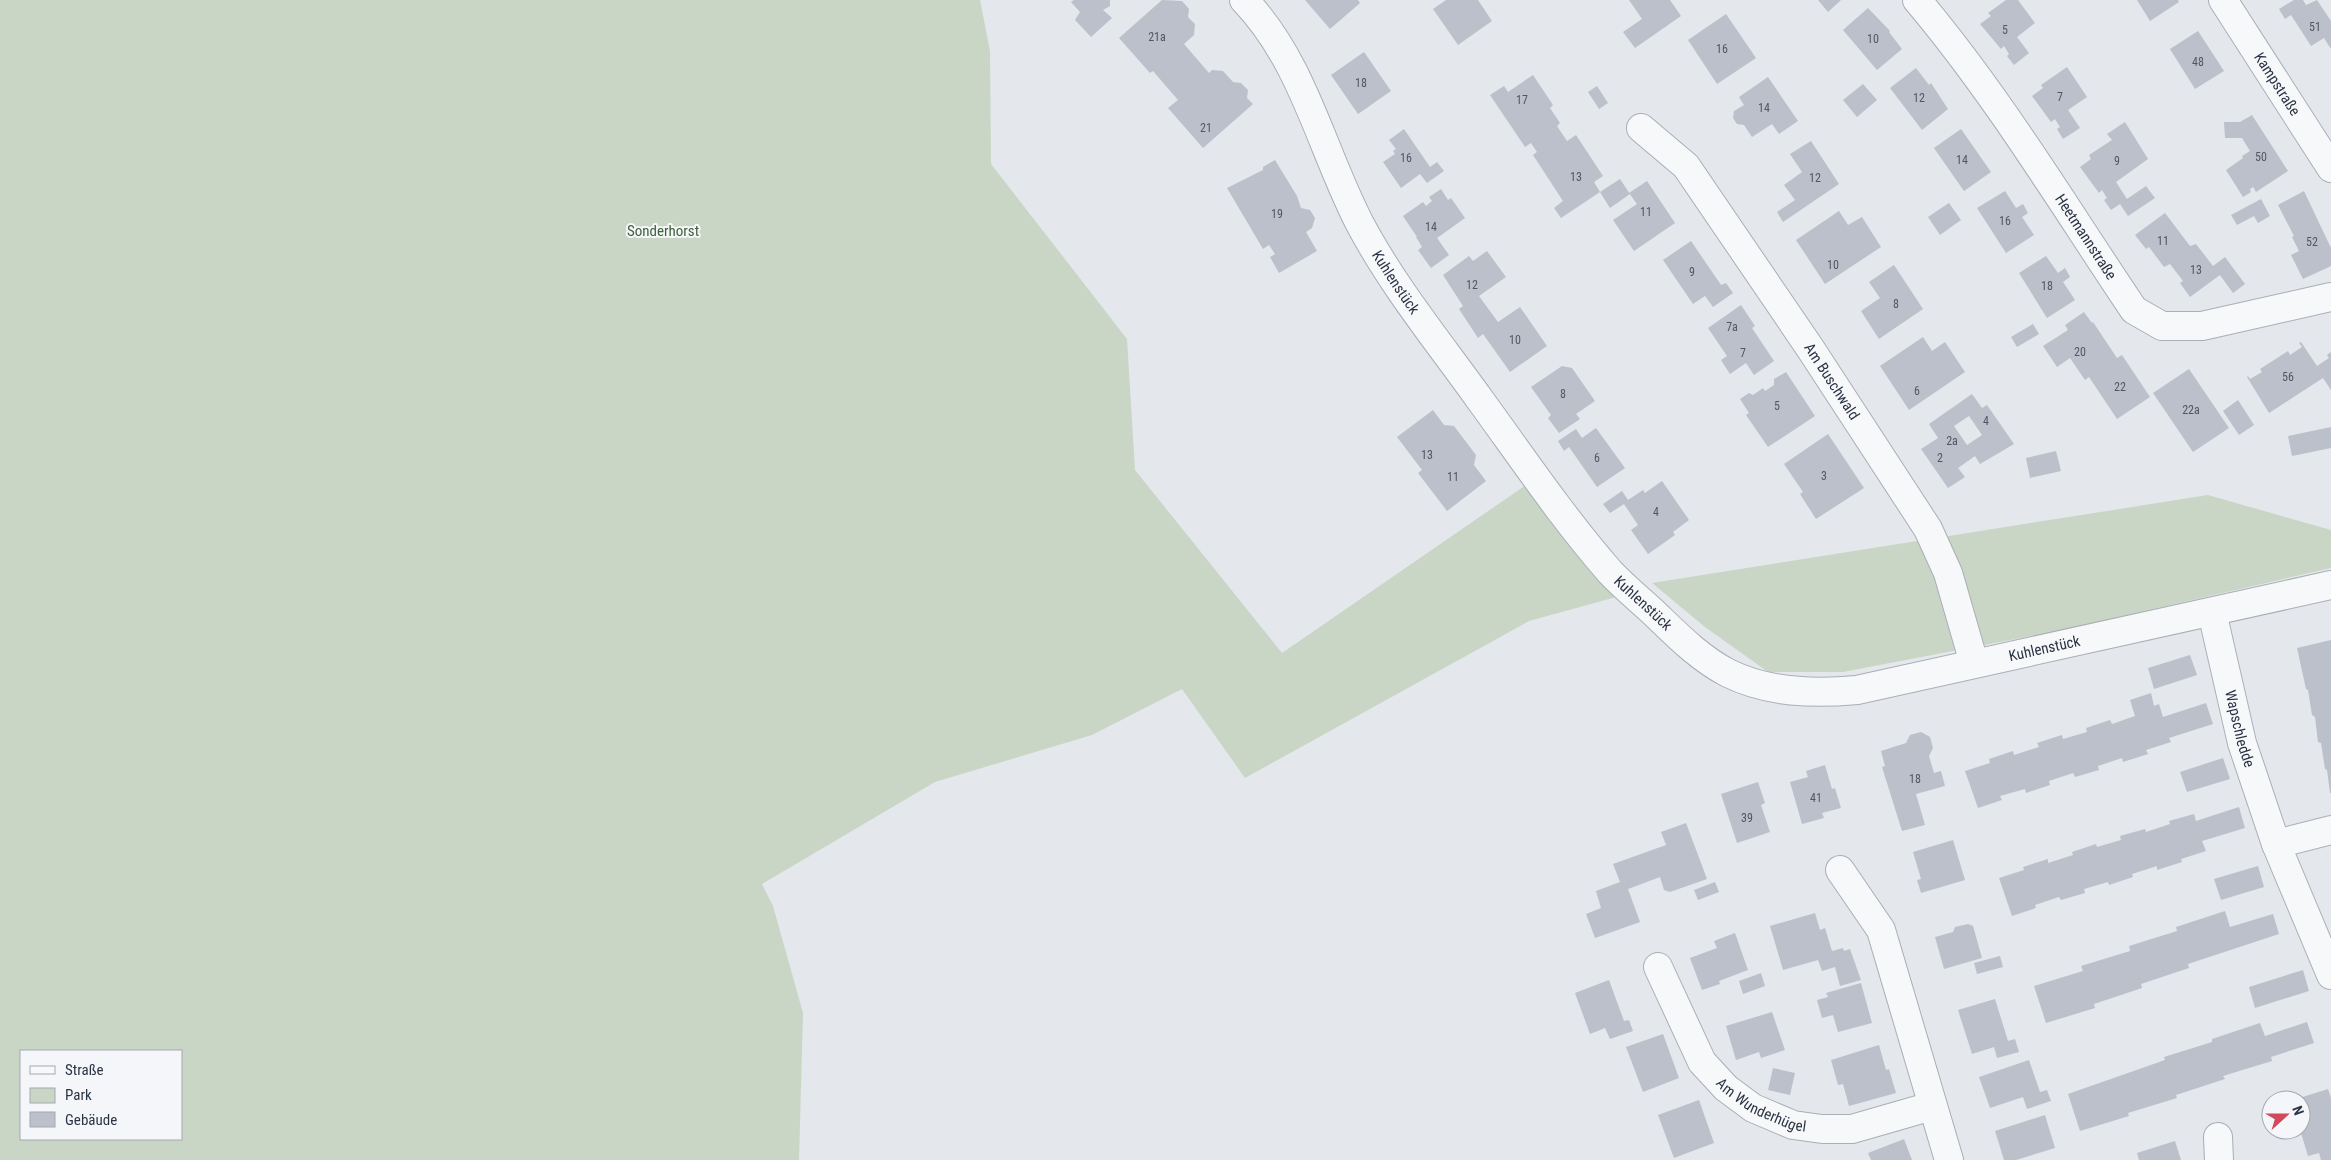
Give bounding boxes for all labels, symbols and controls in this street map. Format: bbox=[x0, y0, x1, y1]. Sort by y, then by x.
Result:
house number: 51 bbox=[2309, 20, 2321, 34]
house number: 5 bbox=[2002, 23, 2008, 37]
house number: 21a bbox=[1148, 30, 1166, 44]
house number: 10 bbox=[1867, 32, 1879, 46]
house number: 16 bbox=[1716, 42, 1728, 56]
street label: Kampstraße bbox=[2250, 49, 2304, 119]
house number: 48 bbox=[2192, 55, 2204, 69]
house number: 18 bbox=[1355, 76, 1367, 90]
house number: 7 bbox=[2057, 90, 2063, 104]
house number: 12 bbox=[1913, 91, 1925, 105]
house number: 17 bbox=[1516, 93, 1528, 107]
house number: 14 bbox=[1758, 101, 1770, 115]
house number: 21 bbox=[1200, 121, 1212, 135]
house number: 50 bbox=[2255, 150, 2267, 164]
house number: 16 bbox=[1400, 151, 1412, 165]
house number: 14 bbox=[1956, 153, 1968, 167]
house number: 9 bbox=[2114, 154, 2120, 168]
house number: 13 bbox=[1570, 170, 1582, 184]
house number: 12 bbox=[1809, 171, 1821, 185]
street label: Heetmannstraße bbox=[2051, 191, 2120, 283]
house number: 11 bbox=[1640, 205, 1652, 219]
house number: 19 bbox=[1271, 207, 1283, 221]
house number: 16 bbox=[1999, 214, 2011, 228]
house number: 14 bbox=[1425, 220, 1437, 234]
park label: Sonderhorst bbox=[627, 222, 699, 240]
house number: 11 bbox=[2157, 234, 2169, 248]
house number: 52 bbox=[2306, 235, 2318, 249]
street label: Kuhlenstück bbox=[1368, 247, 1423, 318]
house number: 10 bbox=[1827, 258, 1839, 272]
house number: 13 bbox=[2190, 263, 2202, 277]
house number: 9 bbox=[1689, 265, 1695, 279]
house number: 12 bbox=[1466, 278, 1478, 292]
house number: 18 bbox=[2041, 279, 2053, 293]
house number: 8 bbox=[1893, 297, 1899, 311]
house number: 7a bbox=[1726, 320, 1738, 334]
house number: 10 bbox=[1509, 333, 1521, 347]
street label: Am Buschwald bbox=[1800, 340, 1863, 423]
house number: 20 bbox=[2074, 345, 2086, 359]
house number: 7 bbox=[1740, 346, 1746, 360]
house number: 56 bbox=[2282, 370, 2294, 384]
house number: 22 bbox=[2114, 380, 2126, 394]
house number: 6 bbox=[1914, 384, 1920, 398]
house number: 8 bbox=[1560, 387, 1566, 401]
house number: 5 bbox=[1774, 399, 1780, 413]
house number: 22a bbox=[2182, 403, 2200, 417]
house number: 4 bbox=[1983, 414, 1989, 428]
house number: 2a bbox=[1946, 434, 1958, 448]
house number: 13 bbox=[1421, 448, 1433, 462]
house number: 6 bbox=[1594, 451, 1600, 465]
house number: 2 bbox=[1937, 451, 1943, 465]
house number: 3 bbox=[1821, 469, 1827, 483]
house number: 11 bbox=[1447, 470, 1459, 484]
house number: 4 bbox=[1653, 505, 1659, 519]
street label: Kuhlenstück bbox=[1610, 572, 1676, 635]
street label: Kuhlenstück bbox=[2007, 632, 2082, 665]
street label: Wapschledde bbox=[2221, 688, 2259, 770]
house number: 18 bbox=[1909, 772, 1921, 786]
house number: 41 bbox=[1810, 791, 1822, 805]
house number: 39 bbox=[1741, 811, 1753, 825]
legend bbox=[20, 1050, 182, 1140]
text: Straße bbox=[65, 1061, 104, 1079]
street label: Am Wunderhügel bbox=[1712, 1074, 1807, 1136]
text: Park bbox=[65, 1086, 92, 1104]
north arrow bbox=[2261, 1090, 2311, 1140]
text: N bbox=[2289, 1103, 2307, 1117]
text: Gebäude bbox=[65, 1111, 117, 1129]

